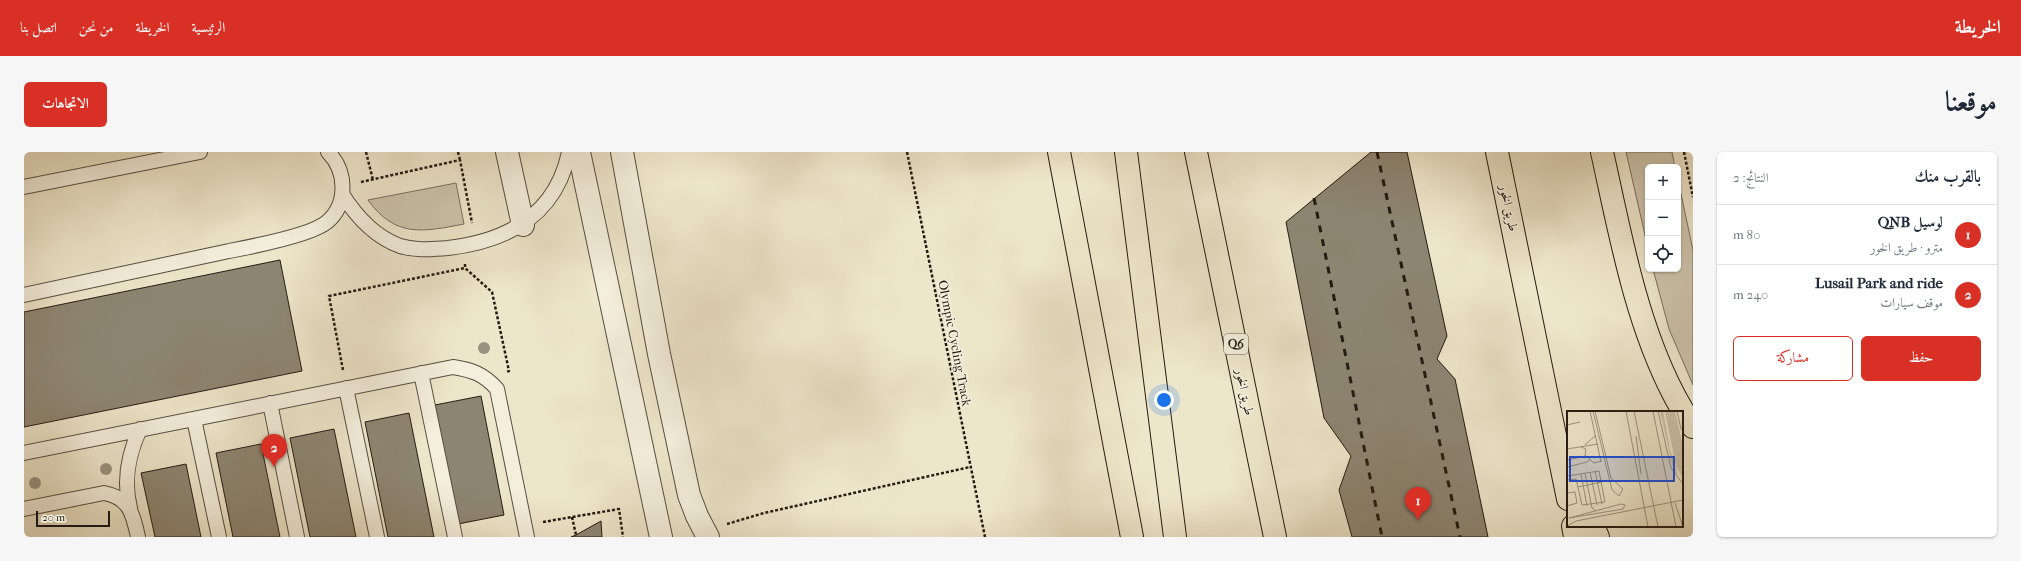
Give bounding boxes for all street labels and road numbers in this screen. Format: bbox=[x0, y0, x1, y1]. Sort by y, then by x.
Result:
street label: طريق الخور bbox=[1495, 181, 1521, 233]
street label: Olympic Cycling Track bbox=[935, 279, 975, 408]
road number: Q6 bbox=[1224, 334, 1248, 354]
street label: طريق الخور bbox=[1231, 365, 1257, 417]

